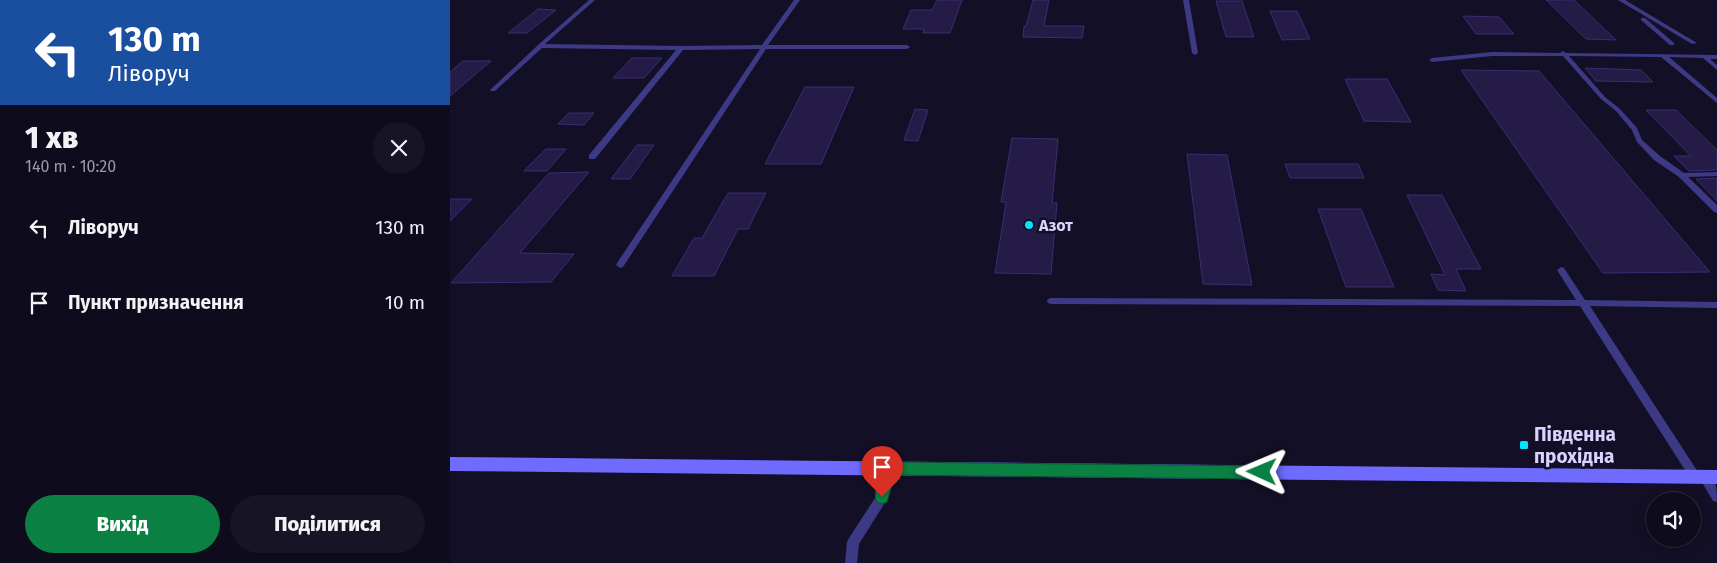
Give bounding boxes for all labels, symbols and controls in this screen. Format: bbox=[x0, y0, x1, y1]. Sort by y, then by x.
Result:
text: 130 m bbox=[108, 18, 201, 60]
icon: left bbox=[25, 20, 90, 85]
text: Ліворуч bbox=[108, 60, 190, 87]
text: 1 хв bbox=[25, 120, 78, 156]
button: close bbox=[373, 122, 425, 174]
text: 140 m · 10:20 bbox=[25, 157, 116, 176]
icon: left bbox=[25, 214, 53, 242]
text: Ліворуч bbox=[68, 216, 139, 239]
text: 130 m bbox=[375, 216, 425, 239]
place label: Азот bbox=[1038, 216, 1073, 235]
marker: Азот bbox=[1023, 219, 1035, 231]
icon: arrive bbox=[25, 289, 53, 317]
text: Пункт призначення bbox=[68, 291, 244, 314]
text: 10 m bbox=[385, 291, 425, 314]
place label: Південна прохідна bbox=[1534, 423, 1616, 468]
marker: Південна прохідна bbox=[1518, 439, 1530, 451]
position arrow bbox=[1235, 445, 1287, 497]
pin bbox=[861, 446, 903, 497]
icon: arrive bbox=[868, 453, 896, 481]
map controls bbox=[1646, 492, 1701, 547]
button: sound bbox=[1646, 492, 1701, 547]
button: Вихід bbox=[25, 495, 220, 553]
button: Поділитися bbox=[230, 495, 425, 553]

